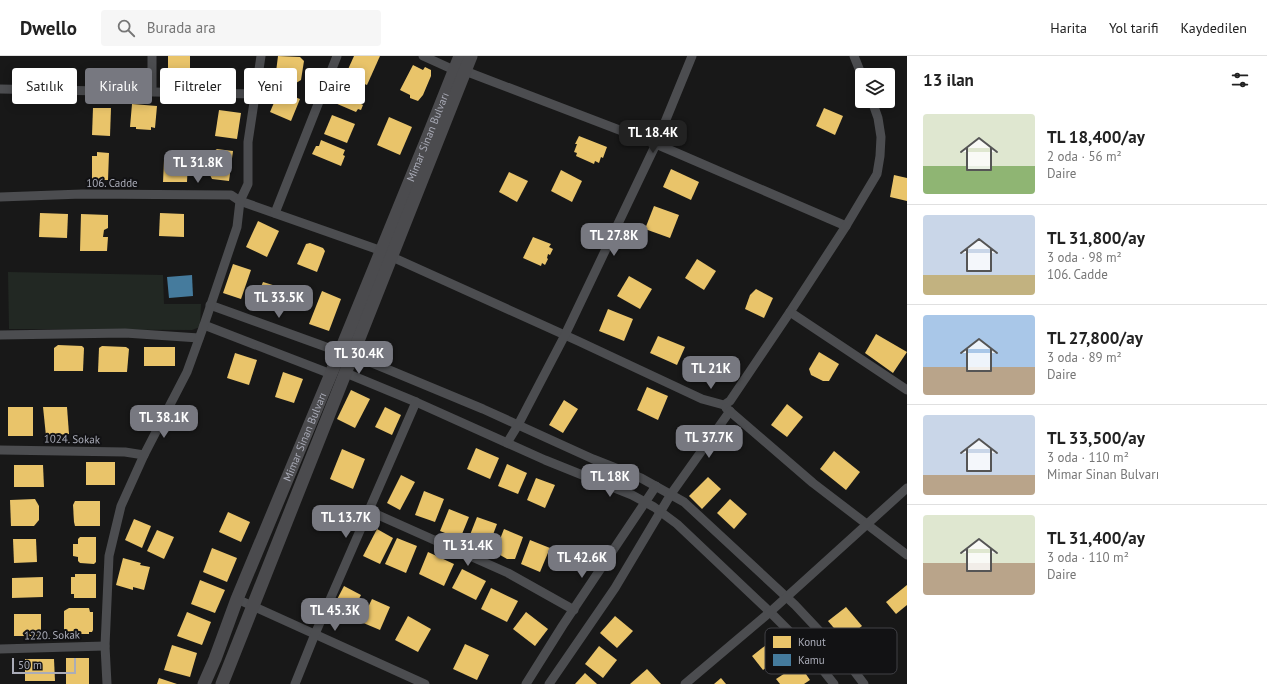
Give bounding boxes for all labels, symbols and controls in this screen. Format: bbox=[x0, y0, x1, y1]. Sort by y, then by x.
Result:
search box bbox=[101, 10, 381, 46]
text: Dwello bbox=[20, 16, 77, 40]
icon: search bbox=[115, 17, 137, 39]
text: Burada ara bbox=[147, 18, 216, 37]
text: Harita bbox=[1050, 19, 1087, 37]
text: Yol tarifi bbox=[1109, 19, 1159, 37]
text: Kaydedilen bbox=[1181, 19, 1247, 37]
chip: Satılık bbox=[12, 68, 77, 104]
chip: Kiralık bbox=[85, 68, 152, 104]
chip: Filtreler bbox=[160, 68, 236, 104]
chip: Yeni bbox=[244, 68, 297, 104]
chip: Daire bbox=[305, 68, 365, 104]
map controls bbox=[855, 68, 895, 108]
button: layers bbox=[855, 68, 895, 108]
text: 13 ilan bbox=[923, 69, 974, 91]
icon: filters bbox=[1229, 69, 1251, 91]
street label: Mimar Sinan Bulvarı bbox=[403, 90, 452, 184]
pin: TL 18.4K bbox=[612, 120, 694, 154]
text: TL 18.4K bbox=[628, 124, 678, 141]
text: TL 18,400/ay bbox=[1047, 126, 1145, 148]
icon: home bbox=[955, 130, 1003, 178]
text: 2 oda · 56 m² bbox=[1047, 148, 1122, 165]
pin: TL 31.8K bbox=[157, 150, 239, 184]
text: TL 31.8K bbox=[173, 154, 223, 171]
text: Daire bbox=[1047, 165, 1076, 182]
street label: 106. Cadde bbox=[86, 176, 138, 190]
pin: TL 27.8K bbox=[573, 223, 655, 257]
text: TL 27.8K bbox=[590, 227, 638, 244]
text: TL 31,800/ay bbox=[1047, 227, 1145, 249]
icon: home bbox=[955, 231, 1003, 279]
text: 3 oda · 98 m² bbox=[1047, 249, 1122, 266]
text: 106. Cadde bbox=[1047, 266, 1108, 283]
pin: TL 33.5K bbox=[238, 285, 320, 319]
text: TL 33.5K bbox=[254, 289, 304, 306]
text: TL 27,800/ay bbox=[1047, 327, 1143, 349]
icon: home bbox=[955, 331, 1003, 379]
pin: TL 30.4K bbox=[318, 341, 400, 375]
text: TL 30.4K bbox=[334, 345, 384, 362]
text: 3 oda · 89 m² bbox=[1047, 349, 1122, 366]
pin: TL 21K bbox=[678, 356, 744, 390]
text: TL 21K bbox=[691, 360, 731, 377]
text: Daire bbox=[1047, 366, 1076, 383]
street label: Mimar Sinan Bulvarı bbox=[280, 390, 329, 483]
pin: TL 38.1K bbox=[123, 405, 205, 439]
text: TL 38.1K bbox=[139, 409, 189, 426]
pin: TL 37.7K bbox=[668, 425, 750, 459]
text: TL 33,500/ay bbox=[1047, 427, 1145, 449]
text: TL 37.7K bbox=[685, 429, 733, 446]
icon: home bbox=[955, 431, 1003, 479]
street label: 1024. Sokak bbox=[44, 432, 101, 447]
text: 3 oda · 110 m² bbox=[1047, 449, 1129, 466]
pin: TL 18K bbox=[577, 464, 643, 498]
text: Mimar Sinan Bulvarı bbox=[1047, 466, 1159, 483]
text: TL 18K bbox=[590, 468, 630, 485]
pin: TL 13.7K bbox=[305, 505, 387, 539]
text: TL 13.7K bbox=[321, 509, 371, 526]
text: TL 31,400/ay bbox=[1047, 527, 1145, 549]
icon: home bbox=[955, 531, 1003, 579]
pin: TL 31.4K bbox=[427, 533, 509, 567]
text: TL 31.4K bbox=[443, 537, 493, 554]
pin: TL 42.6K bbox=[541, 545, 623, 579]
text: TL 42.6K bbox=[557, 549, 607, 566]
text: 3 oda · 110 m² bbox=[1047, 549, 1129, 566]
text: Daire bbox=[1047, 566, 1076, 583]
pin: TL 45.3K bbox=[294, 598, 376, 632]
text: TL 45.3K bbox=[310, 602, 360, 619]
street label: 1220. Sokak bbox=[24, 627, 81, 642]
legend bbox=[765, 628, 897, 674]
text: Konut bbox=[798, 635, 826, 649]
text: Kamu bbox=[798, 653, 825, 667]
scale bar bbox=[12, 656, 76, 675]
text: 50 m bbox=[18, 658, 42, 672]

